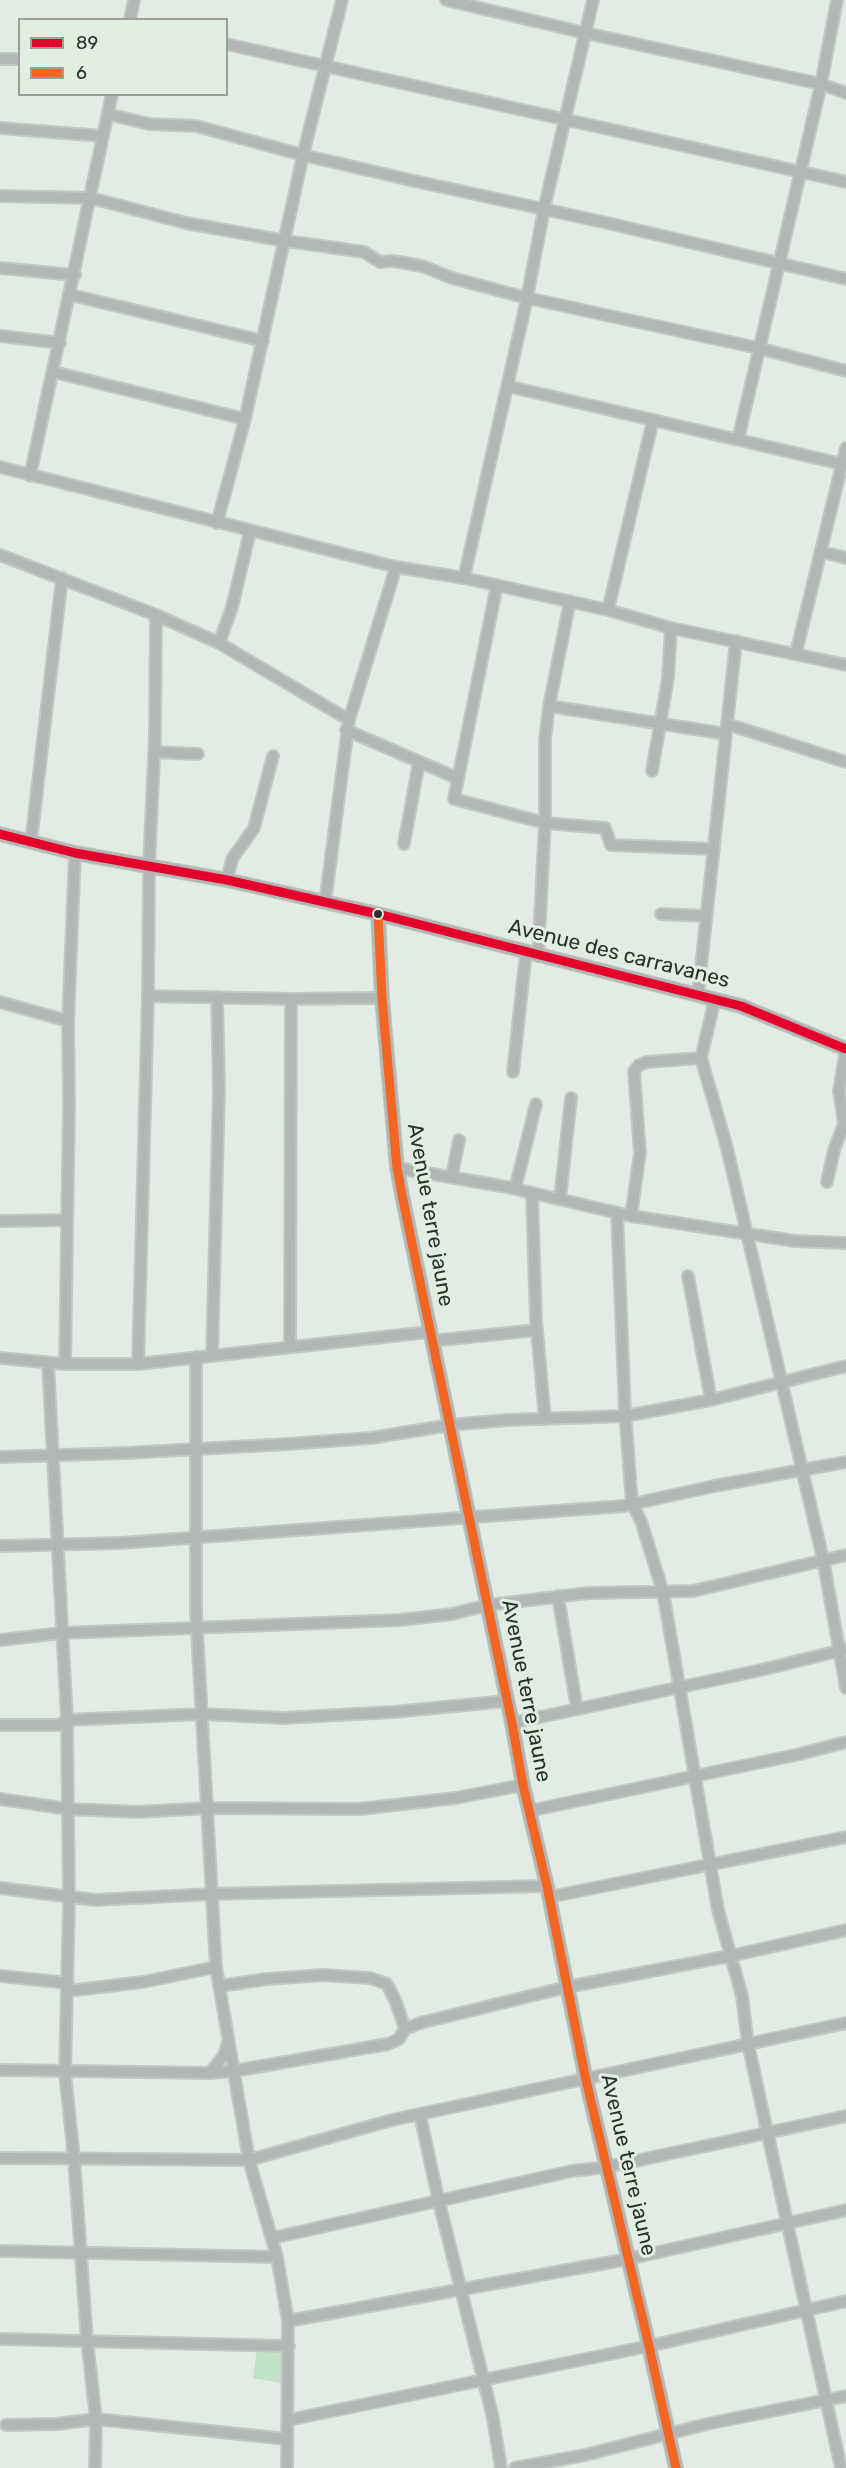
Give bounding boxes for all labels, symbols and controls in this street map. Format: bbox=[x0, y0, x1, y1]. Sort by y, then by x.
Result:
legend bbox=[18, 18, 228, 96]
text: 89 bbox=[76, 32, 98, 54]
text: 6 bbox=[76, 62, 87, 84]
unlabelled marker bbox=[372, 908, 384, 920]
street label: Avenue des carravanes bbox=[506, 914, 732, 994]
street label: Avenue terre jaune bbox=[401, 1122, 459, 1308]
street label: Avenue terre jaune bbox=[496, 1598, 556, 1784]
street label: Avenue terre jaune bbox=[595, 2072, 661, 2258]

